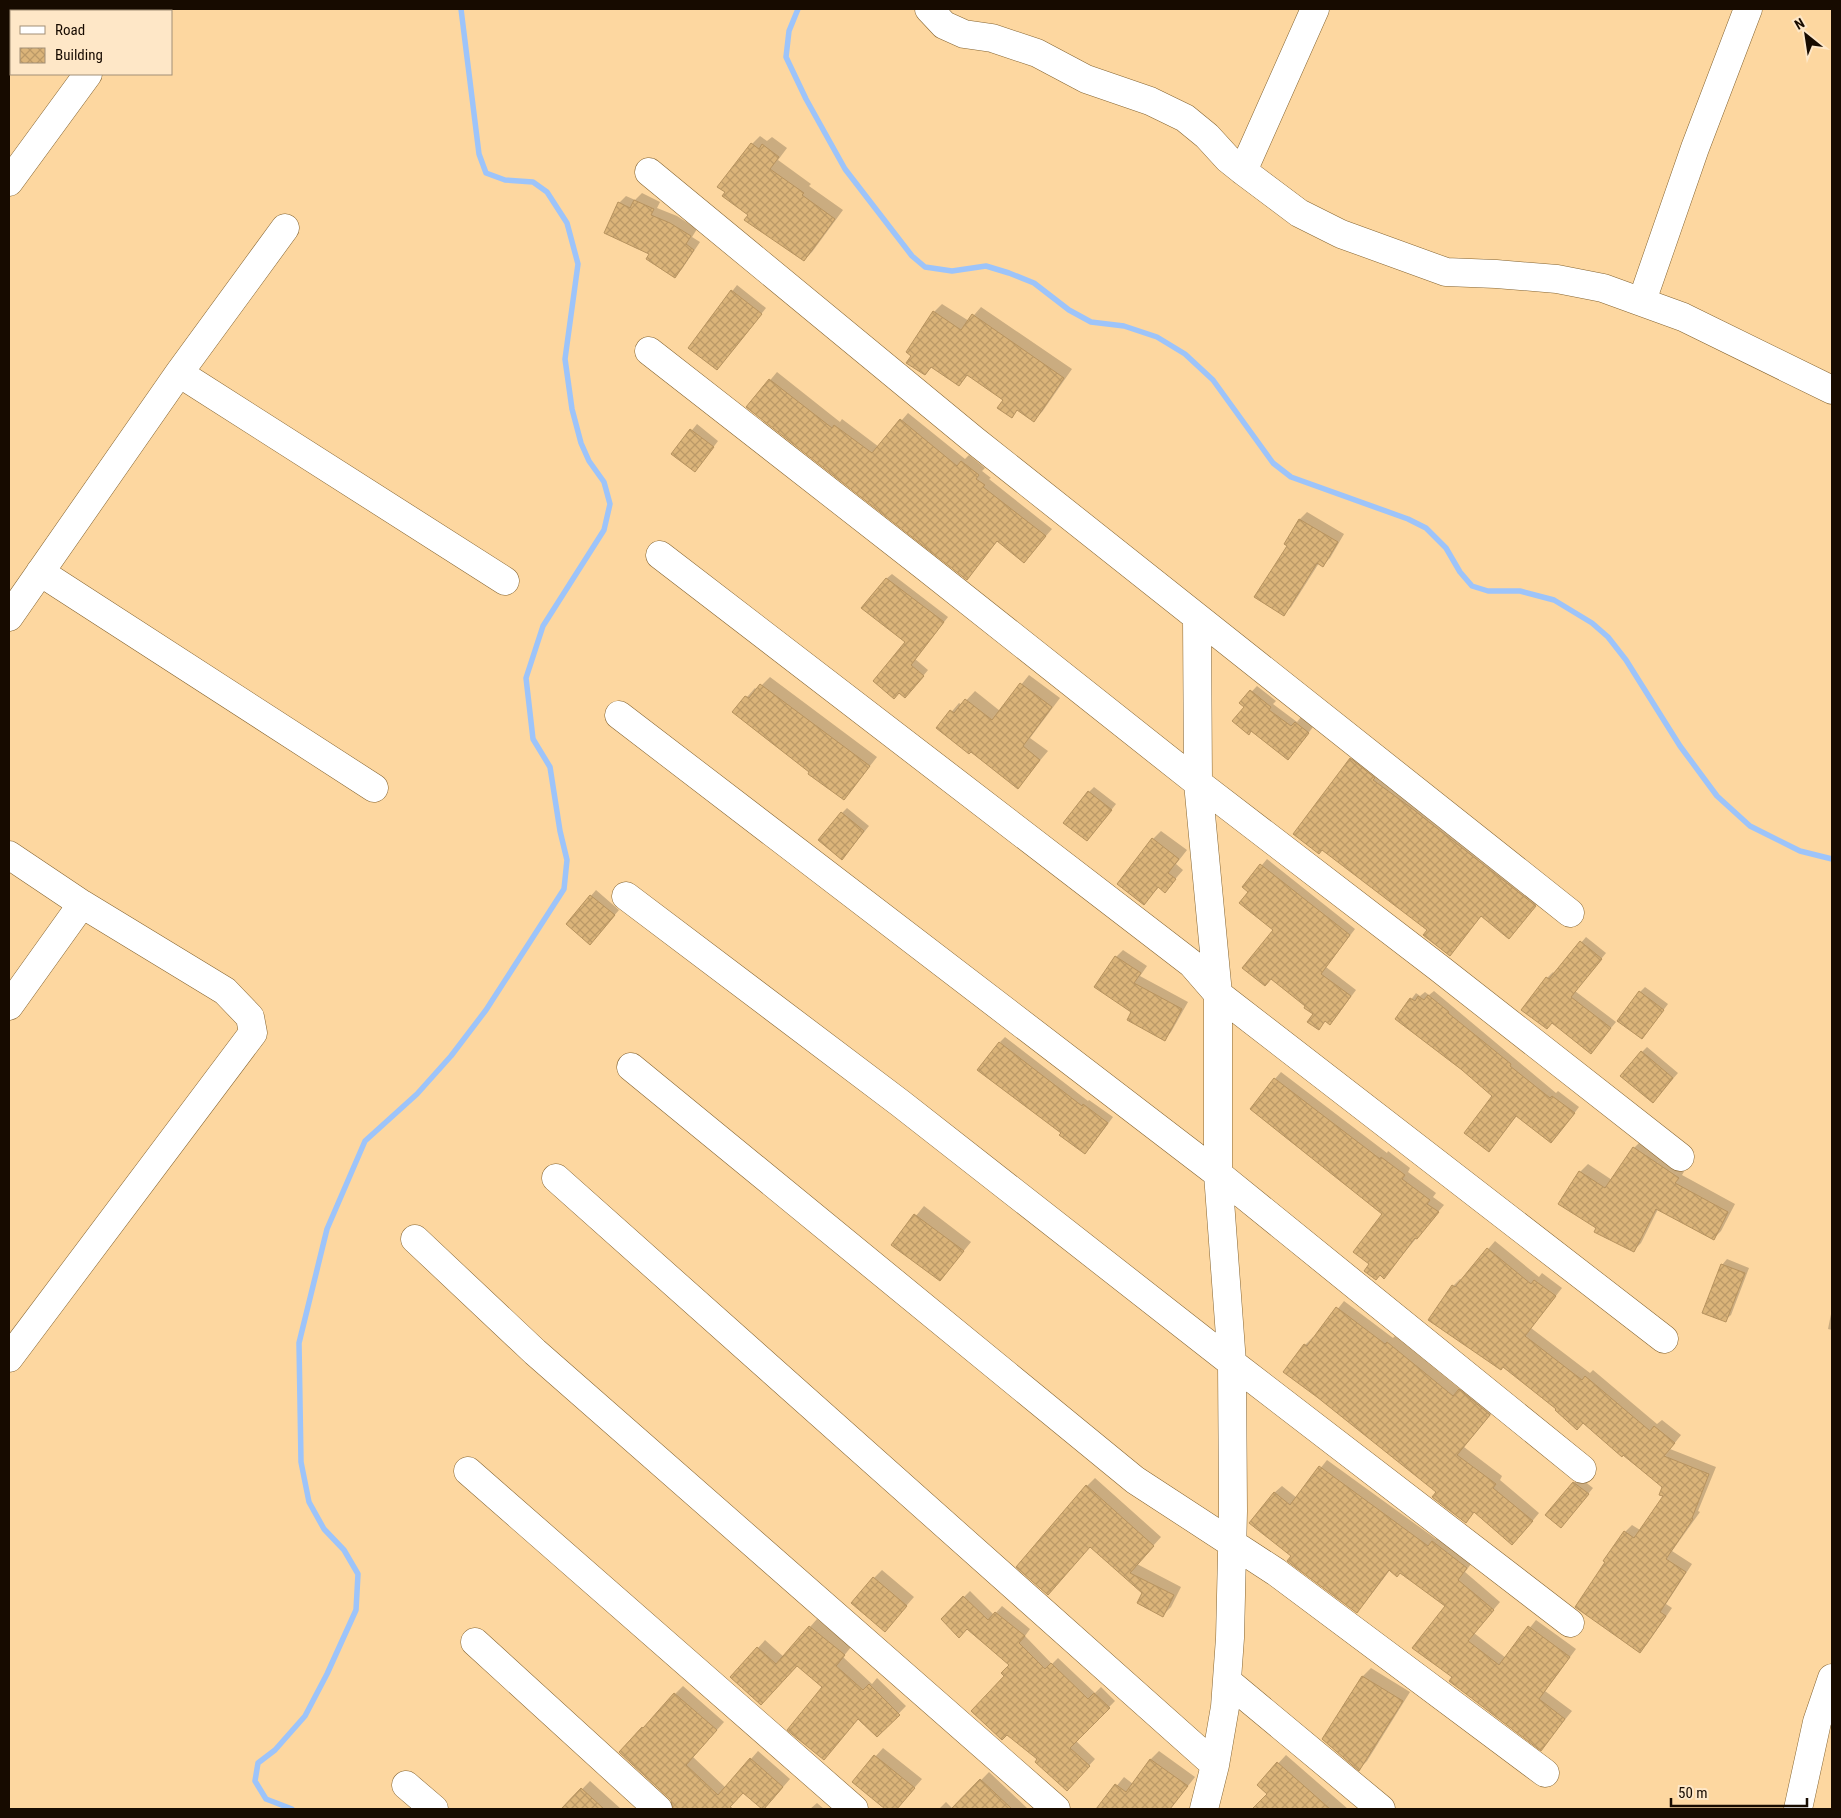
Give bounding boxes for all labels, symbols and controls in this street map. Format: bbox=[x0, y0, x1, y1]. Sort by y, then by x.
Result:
legend bbox=[10, 10, 172, 75]
north arrow bbox=[1781, 10, 1831, 60]
text: N bbox=[1792, 15, 1807, 33]
text: Road bbox=[55, 21, 85, 39]
text: Building bbox=[55, 46, 103, 64]
scale bar bbox=[1671, 1776, 1807, 1808]
text: 50 m bbox=[1678, 1784, 1708, 1802]

